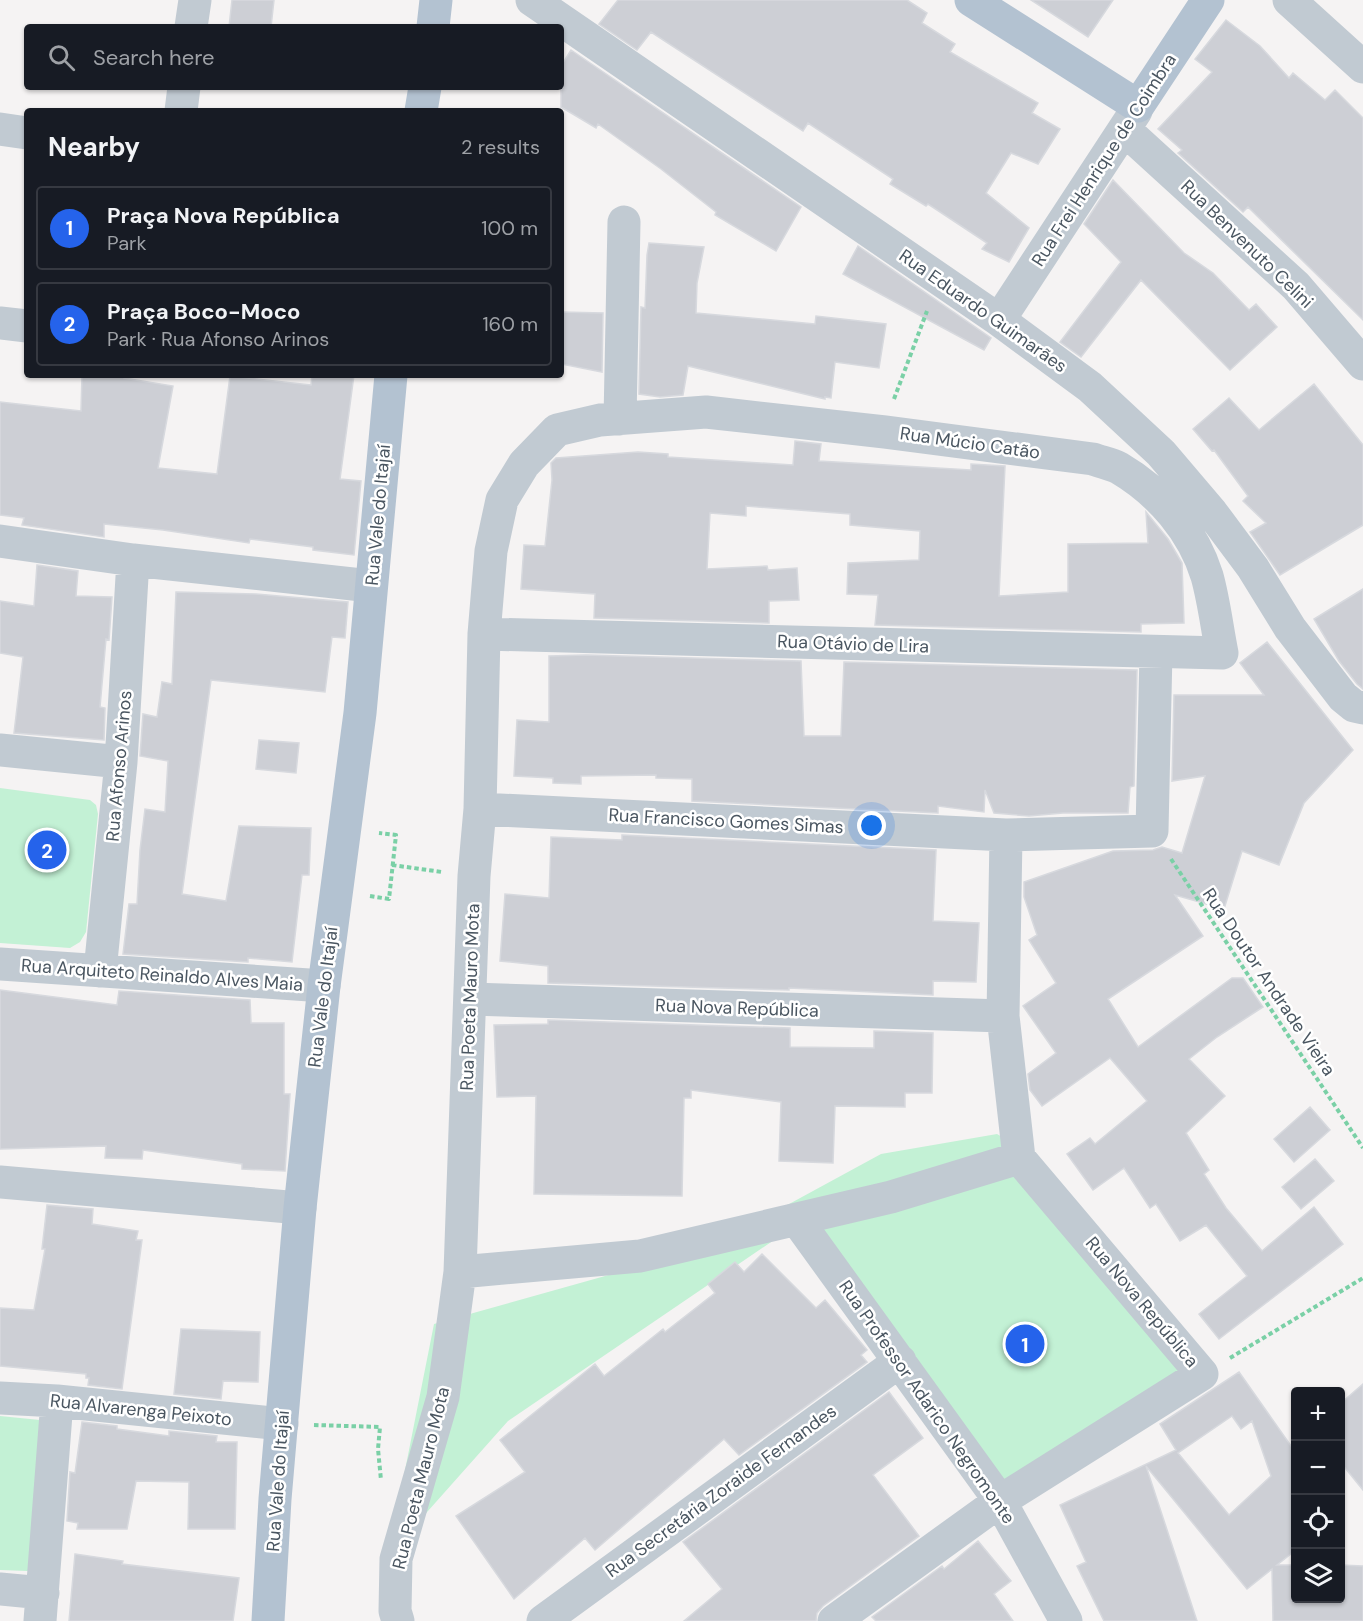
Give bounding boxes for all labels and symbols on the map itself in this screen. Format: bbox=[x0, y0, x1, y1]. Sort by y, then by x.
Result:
street label: Rua Frei Henrique de Coimbra bbox=[1026, 49, 1182, 271]
street label: Rua Benvenuto Celini bbox=[1176, 175, 1318, 313]
street label: Rua Eduardo Guimarães bbox=[894, 244, 1072, 378]
street label: Rua Múcio Catão bbox=[898, 421, 1042, 465]
street label: Rua Vale do Itajaí bbox=[360, 444, 396, 586]
street label: Rua Otávio de Lira bbox=[777, 629, 929, 659]
street label: Rua Afonso Arinos bbox=[100, 690, 138, 842]
street label: Rua Francisco Gomes Simas bbox=[608, 803, 844, 839]
your location bbox=[857, 811, 886, 840]
pin: 2 bbox=[28, 828, 66, 872]
street label: Rua Doutor Andrade Vieira bbox=[1197, 883, 1341, 1081]
street label: Rua Poeta Mauro Mota bbox=[455, 903, 485, 1091]
street label: Rua Vale do Itajaí bbox=[302, 925, 344, 1069]
street label: Rua Arquiteto Reinaldo Alves Maia bbox=[20, 953, 304, 997]
street label: Rua Nova República bbox=[655, 993, 819, 1023]
street label: Rua Nova República bbox=[1080, 1232, 1204, 1372]
street label: Rua Professor Adarico Negromonte bbox=[833, 1275, 1021, 1529]
pin: 1 bbox=[1006, 1322, 1044, 1366]
street label: Rua Poeta Mauro Mota bbox=[387, 1384, 455, 1572]
street label: Rua Alvarenga Peixoto bbox=[49, 1389, 233, 1431]
street label: Rua Secretária Zoraide Fernandes bbox=[601, 1399, 841, 1583]
street label: Rua Vale do Itajaí bbox=[261, 1410, 295, 1552]

